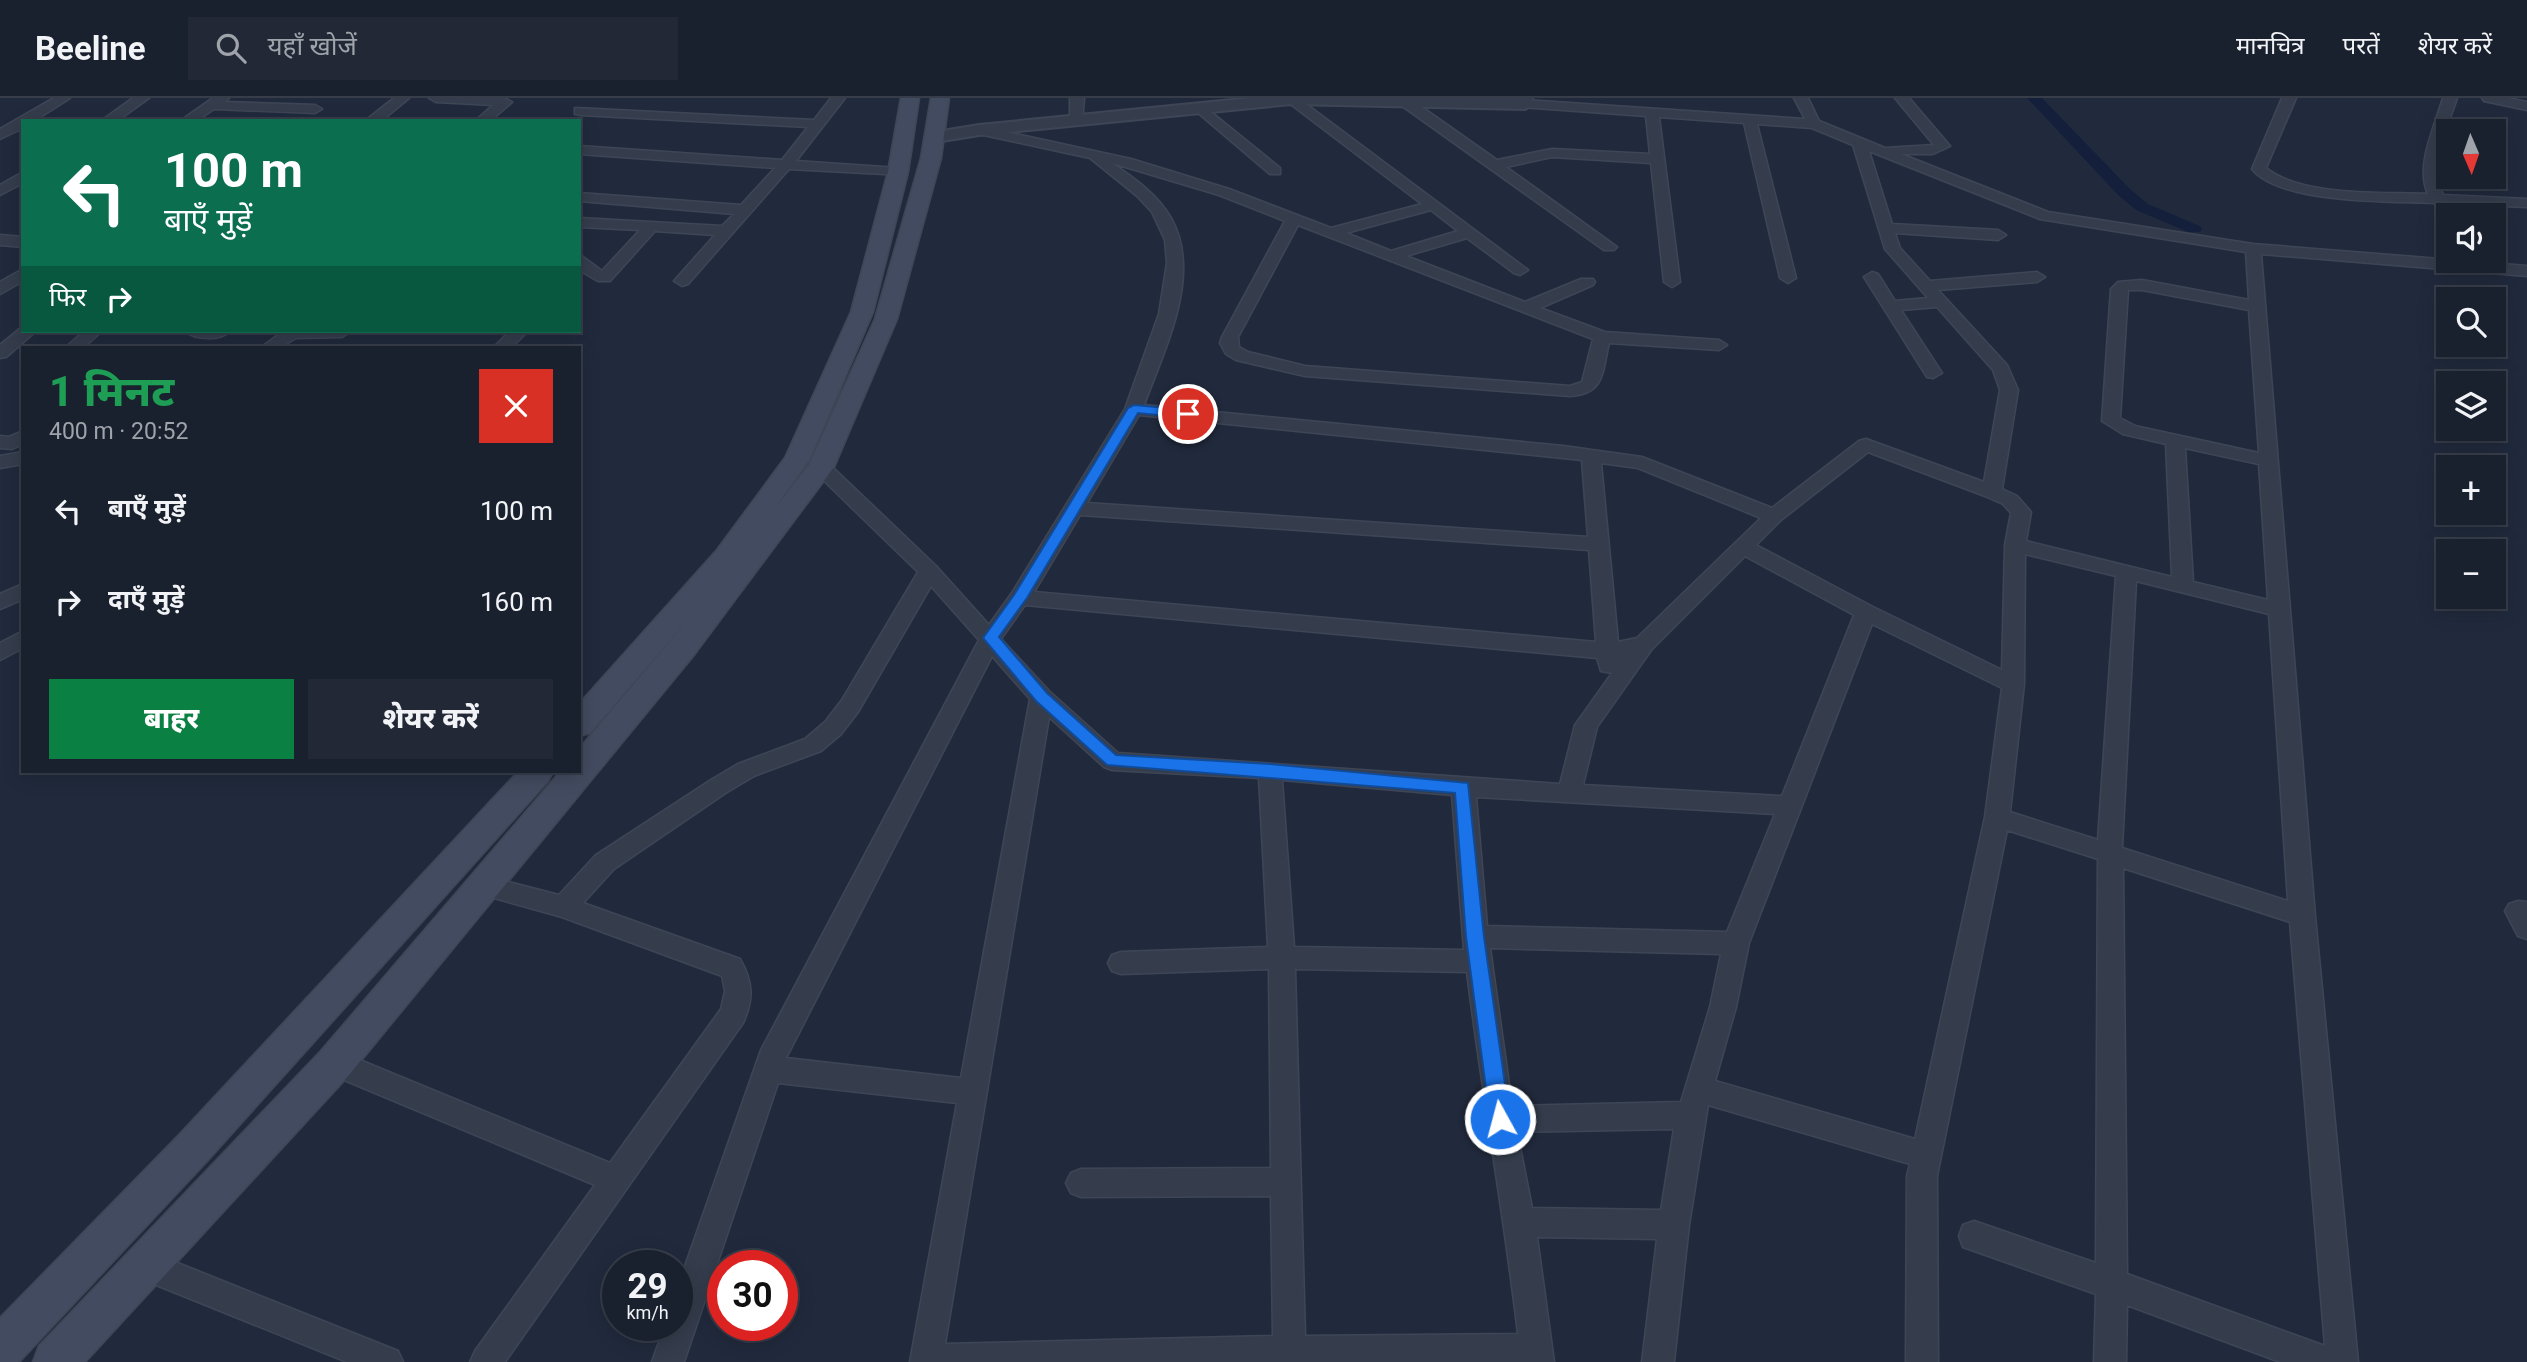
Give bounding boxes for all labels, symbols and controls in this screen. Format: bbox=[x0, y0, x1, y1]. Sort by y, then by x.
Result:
search box bbox=[188, 17, 678, 80]
text: Beeline bbox=[35, 29, 146, 68]
icon: search bbox=[212, 29, 250, 67]
text: यहाँ खोजें bbox=[268, 31, 357, 61]
text: मानचित्र bbox=[2236, 32, 2305, 60]
text: परतें bbox=[2343, 32, 2380, 60]
text: शेयर करें bbox=[2418, 32, 2492, 60]
north arrow bbox=[2436, 119, 2506, 189]
map controls bbox=[2436, 119, 2506, 609]
text: 100 m bbox=[164, 142, 303, 199]
icon: left bbox=[49, 147, 140, 238]
text: बाएँ मुड़ें bbox=[164, 201, 252, 239]
button: sound bbox=[2436, 203, 2506, 273]
icon: right bbox=[100, 280, 138, 318]
text: फिर bbox=[49, 282, 86, 312]
button: search bbox=[2436, 287, 2506, 357]
text: 1 मिनट bbox=[49, 367, 174, 416]
button: close bbox=[479, 369, 553, 443]
button: layers bbox=[2436, 371, 2506, 441]
pin bbox=[1158, 384, 1218, 444]
icon: arrive bbox=[1169, 395, 1207, 433]
text: 400 m · 20:52 bbox=[49, 418, 188, 445]
button: + bbox=[2436, 455, 2506, 525]
icon: left bbox=[49, 492, 87, 530]
text: बाएँ मुड़ें bbox=[108, 493, 186, 523]
text: 100 m bbox=[480, 496, 553, 526]
button: − bbox=[2436, 539, 2506, 609]
icon: right bbox=[49, 583, 87, 621]
text: दाएँ मुड़ें bbox=[108, 584, 184, 614]
text: 160 m bbox=[480, 587, 553, 617]
button: बाहर bbox=[49, 679, 294, 759]
button: शेयर करें bbox=[308, 679, 553, 759]
position arrow bbox=[1463, 1082, 1537, 1156]
speed limit sign: 30 bbox=[707, 1250, 798, 1341]
text: 29 bbox=[627, 1266, 668, 1307]
text: km/h bbox=[626, 1302, 669, 1323]

